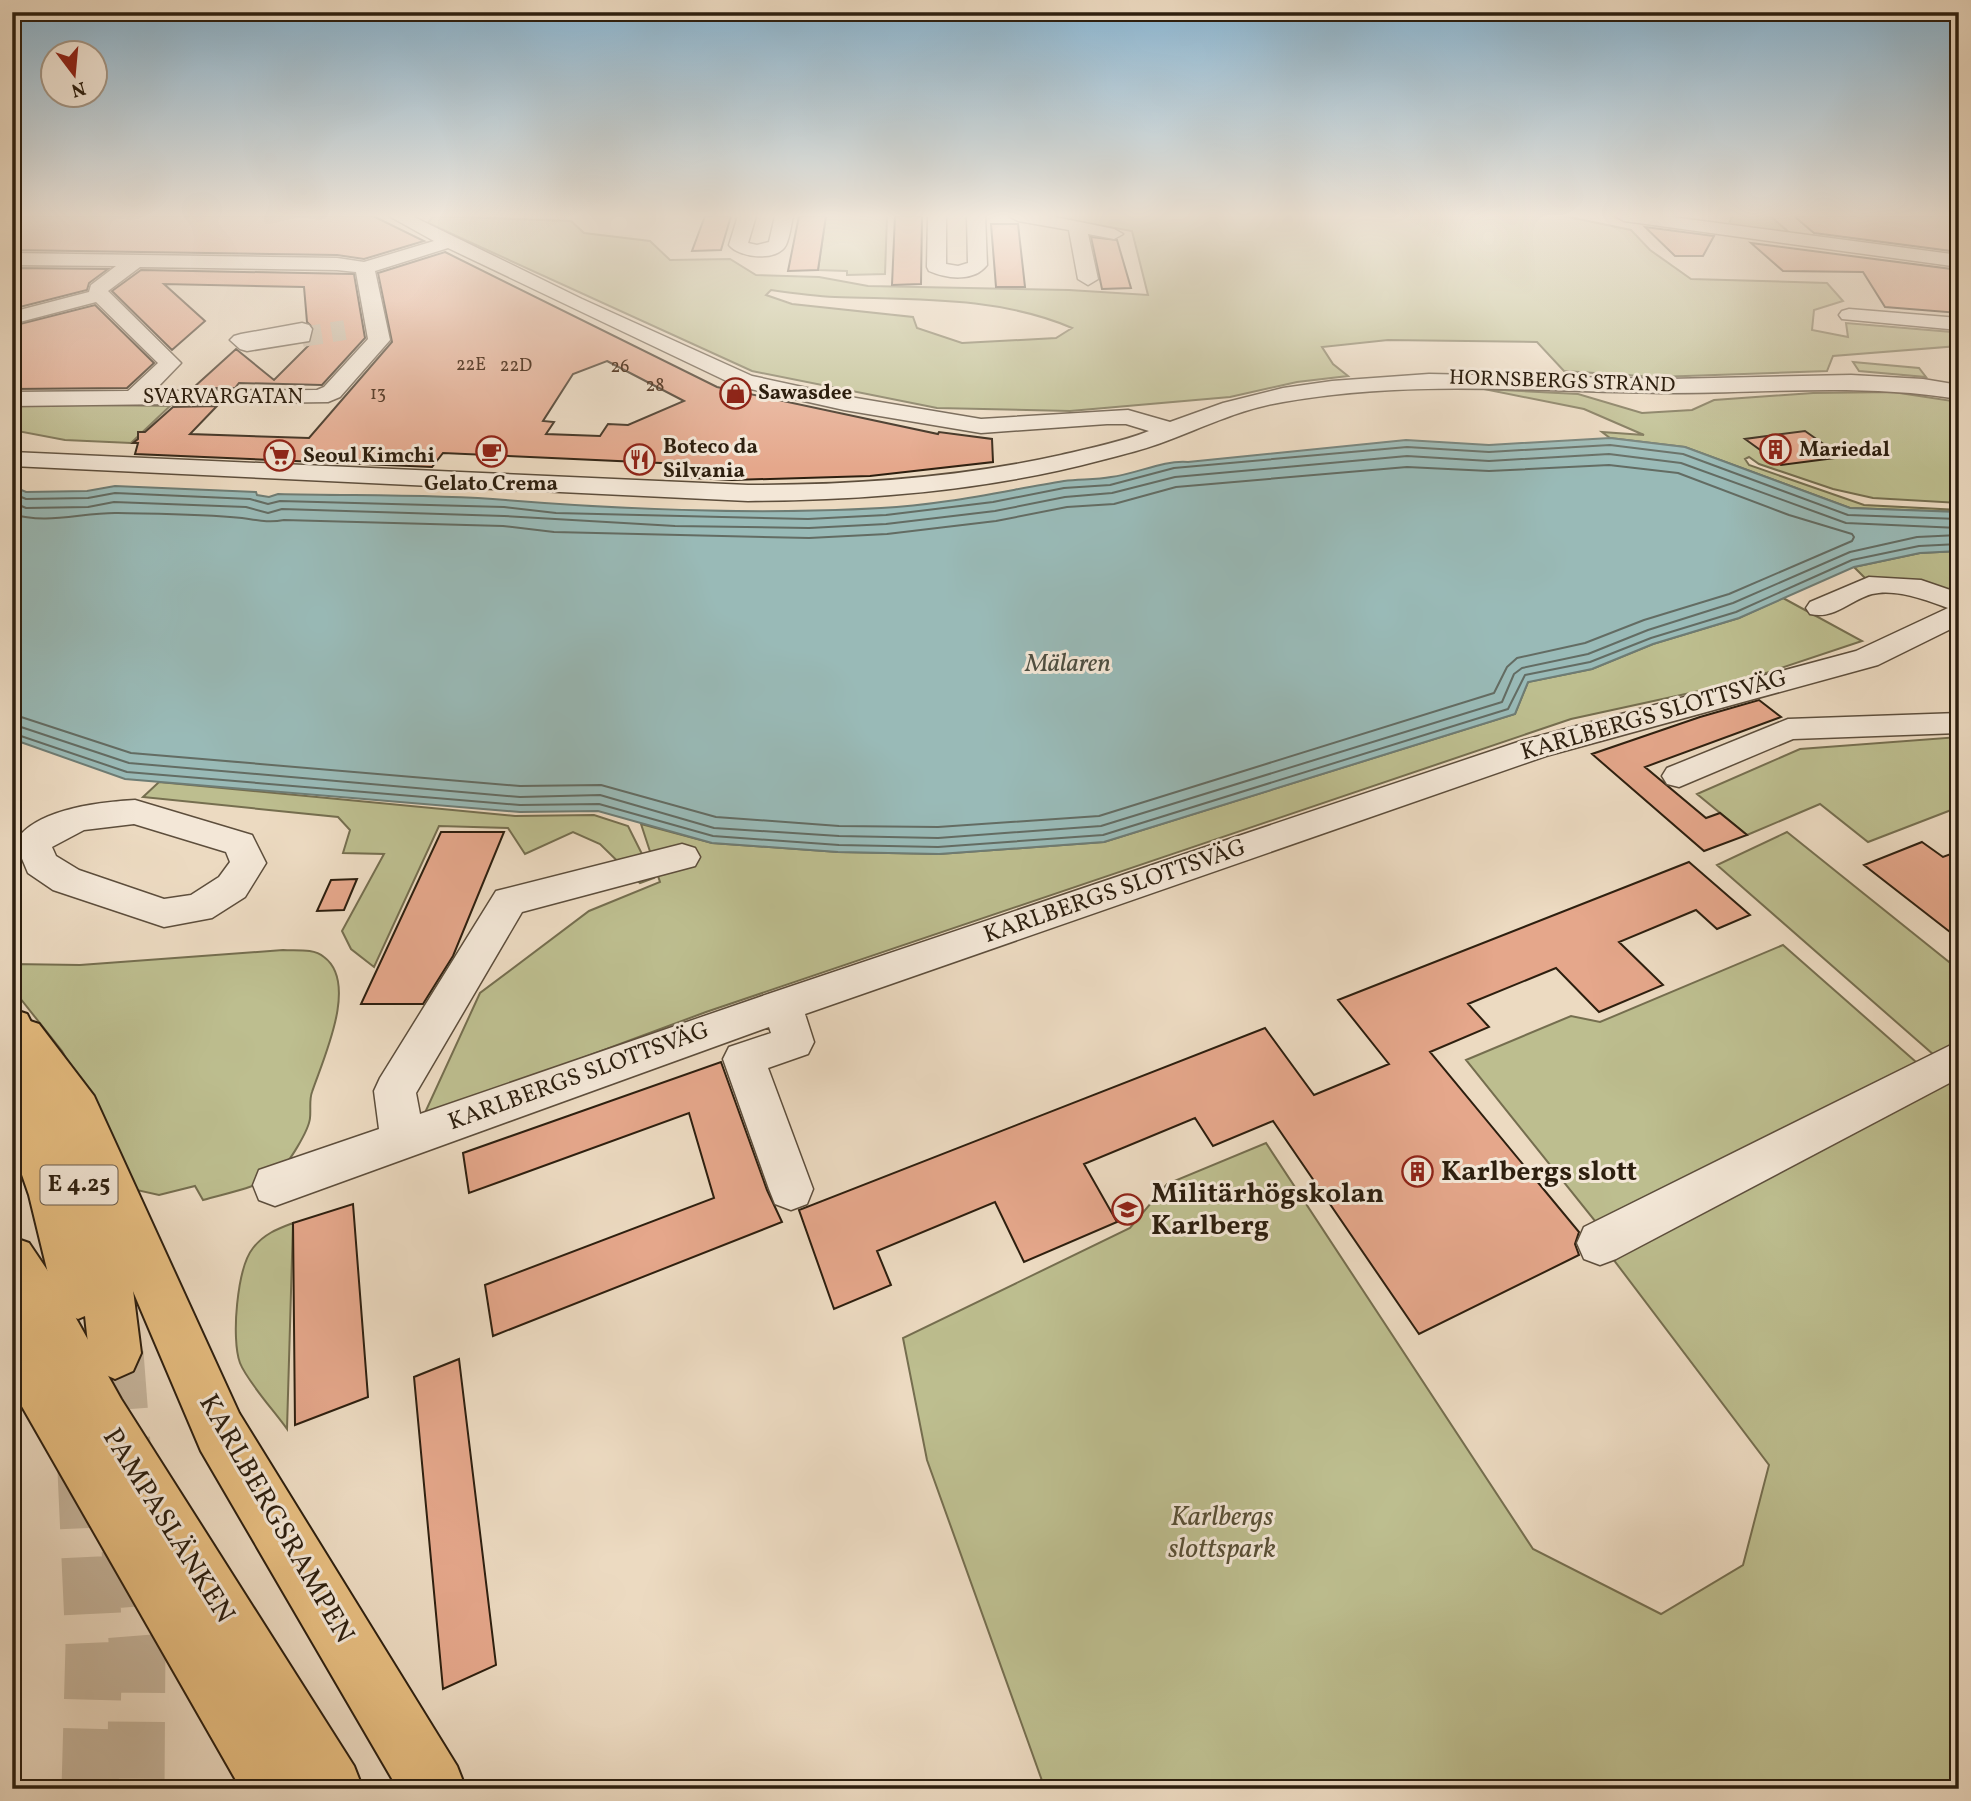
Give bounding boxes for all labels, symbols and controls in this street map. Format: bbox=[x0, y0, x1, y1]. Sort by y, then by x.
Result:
north arrow bbox=[38, 38, 108, 108]
text: N bbox=[68, 74, 88, 103]
house number: 22E bbox=[456, 353, 486, 378]
house number: 22D bbox=[500, 354, 532, 379]
house number: 26 bbox=[611, 355, 629, 380]
street label: HORNSBERGS STRAND bbox=[1448, 364, 1676, 400]
house number: 28 bbox=[646, 374, 664, 399]
shop icon: Sawasdee bbox=[718, 376, 752, 410]
place label: Sawasdee bbox=[758, 379, 852, 408]
house number: 13 bbox=[370, 382, 386, 407]
street label: SVARVARGATAN bbox=[143, 383, 303, 412]
place label: Boteco da Silvania bbox=[663, 433, 758, 486]
building icon: Mariedal bbox=[1759, 433, 1793, 467]
cafe icon: Gelato Crema bbox=[474, 435, 508, 469]
place label: Mariedal bbox=[1799, 436, 1890, 465]
supermarket icon: Seoul Kimchi bbox=[263, 439, 297, 473]
place label: Seoul Kimchi bbox=[303, 442, 435, 471]
restaurant icon: Boteco da Silvania bbox=[623, 442, 657, 476]
place label: Gelato Crema bbox=[424, 470, 558, 499]
water label: Mälaren bbox=[1024, 646, 1111, 682]
street label: KARLBERGS SLOTTSVÄG bbox=[1517, 662, 1791, 770]
street label: KARLBERGS SLOTTSVÄG bbox=[979, 831, 1251, 953]
street label: KARLBERGS SLOTTSVÄG bbox=[444, 1014, 714, 1140]
place label: Karlbergs slott bbox=[1441, 1153, 1637, 1192]
building icon: Karlbergs slott bbox=[1401, 1155, 1435, 1189]
road number: E 4.25 bbox=[41, 1166, 118, 1204]
place label: Militärhögskolan Karlberg bbox=[1151, 1175, 1384, 1246]
school or university icon: Militärhögskolan Karlberg bbox=[1111, 1193, 1145, 1227]
street label: KARLBERGSRAMPEN bbox=[189, 1387, 363, 1651]
street label: PAMPASLÄNKEN bbox=[92, 1421, 244, 1631]
park label: Karlbergs slottspark bbox=[1168, 1498, 1276, 1569]

